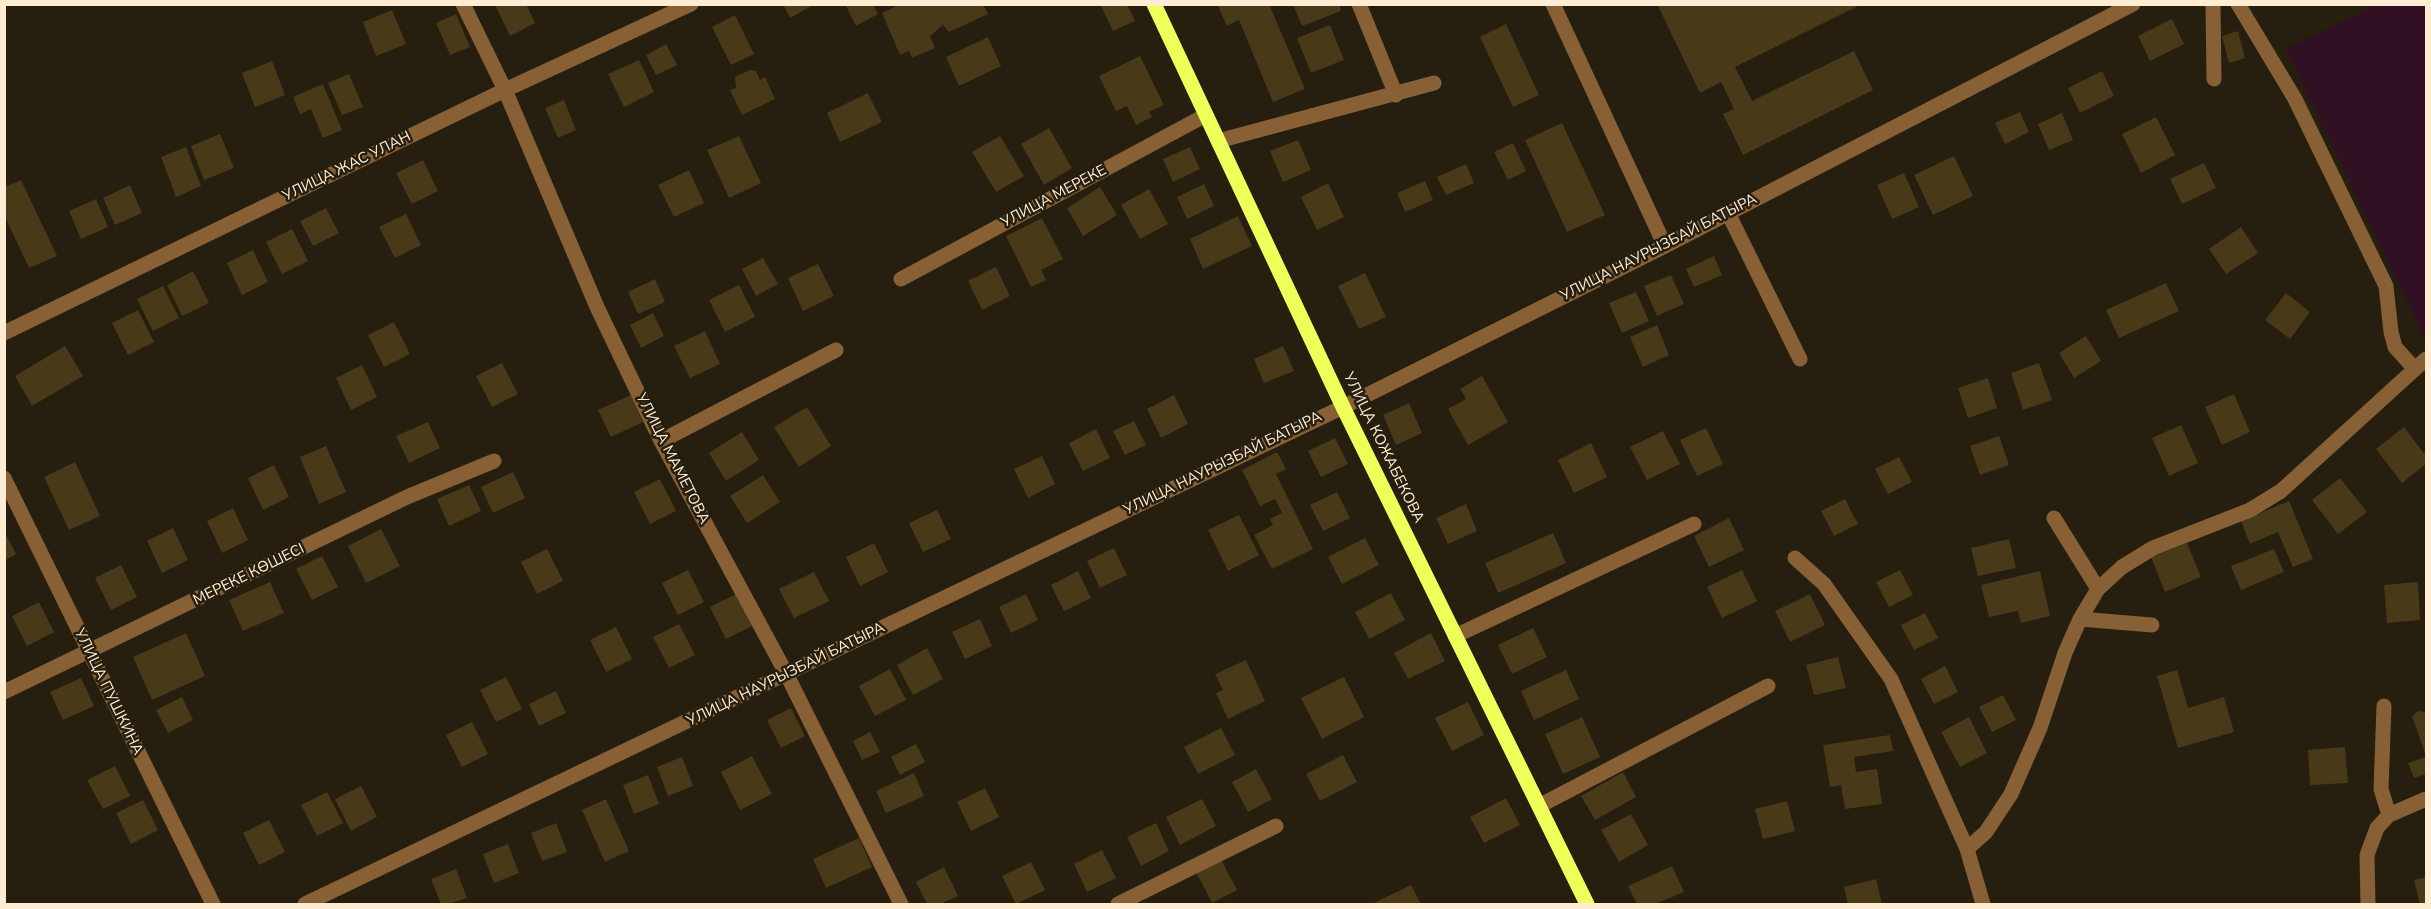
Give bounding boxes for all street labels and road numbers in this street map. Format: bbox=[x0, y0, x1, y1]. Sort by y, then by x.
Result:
street label: УЛИЦА ЖАС УЛАН bbox=[280, 128, 414, 206]
street label: УЛИЦА МЕРЕКЕ bbox=[998, 162, 1110, 232]
street label: УЛИЦА НАУРЫЗБАЙ БАТЫРА bbox=[1558, 190, 1760, 306]
street label: УЛИЦА КОЖАБЕКОВА bbox=[1339, 370, 1427, 526]
street label: УЛИЦА МАМЕТОВА bbox=[631, 391, 713, 527]
street label: УЛИЦА НАУРЫЗБАЙ БАТЫРА bbox=[1121, 408, 1325, 520]
street label: МЕРЕКЕ КӨШЕСІ bbox=[190, 540, 308, 610]
street label: УЛИЦА НАУРЫЗБАЙ БАТЫРА bbox=[684, 619, 888, 731]
street label: УЛИЦА ПУШКИНА bbox=[70, 626, 146, 758]

